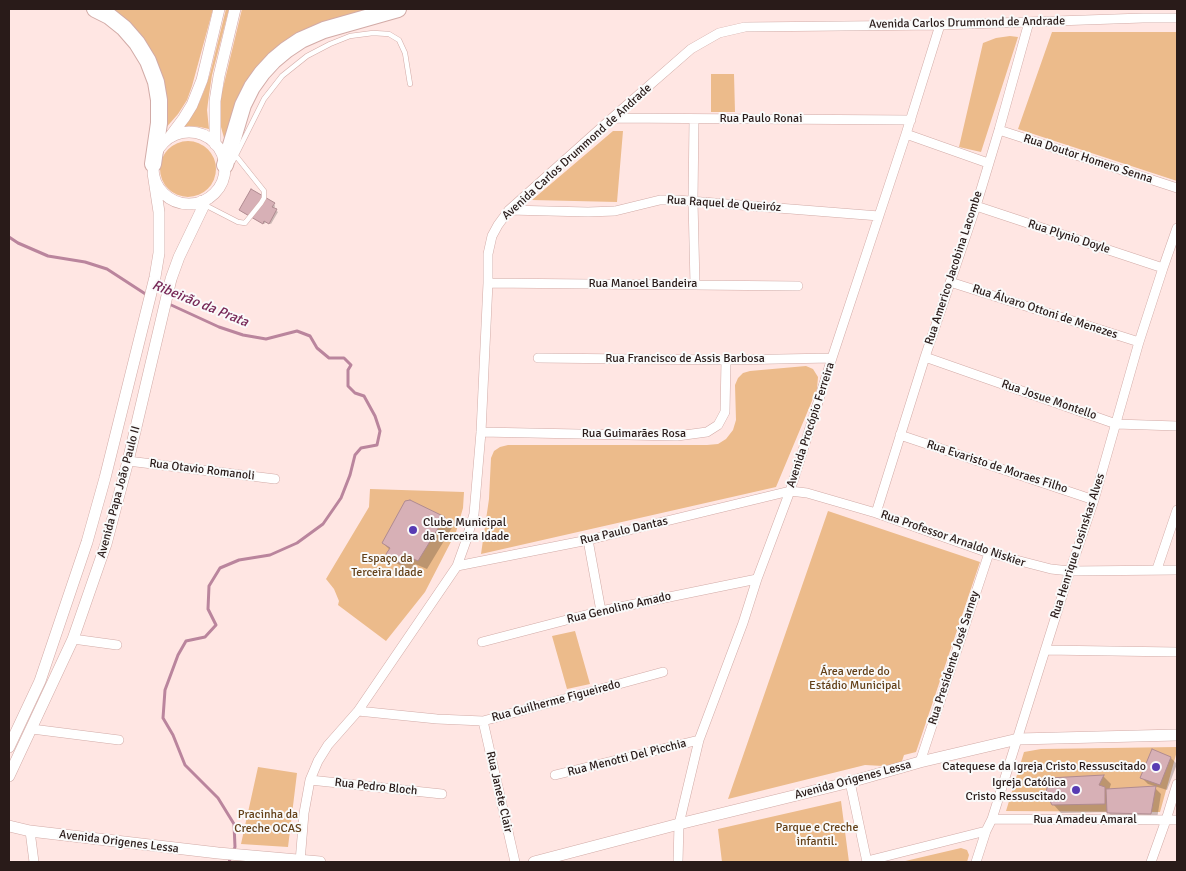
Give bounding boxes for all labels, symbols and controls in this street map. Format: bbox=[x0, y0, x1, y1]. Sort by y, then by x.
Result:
street label: Avenida Carlos Drummond de Andrade bbox=[869, 14, 1065, 32]
street label: Avenida Carlos Drummond de Andrade bbox=[499, 81, 655, 223]
street label: Rua Paulo Ronai bbox=[720, 112, 802, 126]
street label: Rua Doutor Homero Senna bbox=[1022, 131, 1154, 187]
street label: Rua Americo Jacobina Lacombe bbox=[922, 189, 986, 347]
street label: Rua Raquel de Queiróz bbox=[666, 193, 782, 215]
street label: Rua Plynio Doyle bbox=[1026, 217, 1112, 257]
water label: Ribeirão da Prata bbox=[149, 277, 251, 331]
street label: Rua Manoel Bandeira bbox=[589, 277, 697, 291]
street label: Rua Álvaro Ottoni de Menezes bbox=[970, 282, 1120, 342]
street label: Rua Francisco de Assis Barbosa bbox=[605, 352, 765, 366]
street label: Avenida Procópio Ferreira bbox=[784, 361, 838, 489]
street label: Rua Josue Montello bbox=[999, 377, 1099, 423]
street label: Avenida Papa João Paulo II bbox=[94, 424, 144, 560]
street label: Rua Guimarães Rosa bbox=[582, 427, 686, 441]
street label: Rua Evaristo de Moraes Filho bbox=[925, 437, 1069, 497]
street label: Rua Otavio Romanoli bbox=[148, 456, 256, 484]
street label: Rua Henrique Losinskas Alves bbox=[1048, 472, 1108, 620]
street label: Rua Professor Arnaldo Niskier bbox=[879, 507, 1027, 571]
street label: Rua Paulo Dantas bbox=[579, 514, 669, 548]
place label: Clube Municipal da Terceira Idade bbox=[423, 516, 509, 544]
marker: Clube Municipal da Terceira Idade bbox=[407, 524, 419, 536]
park label: Espaço da Terceira Idade bbox=[351, 552, 423, 580]
street label: Rua Genolino Amado bbox=[566, 589, 672, 627]
street label: Rua Presidente José Sarney bbox=[926, 589, 982, 727]
park label: Área verde do Estádio Municipal bbox=[809, 665, 901, 693]
street label: Rua Guilherme Figueiredo bbox=[490, 677, 622, 725]
street label: Rua Menotti Del Picchia bbox=[566, 736, 688, 780]
street label: Rua Janete Clair bbox=[483, 750, 515, 834]
street label: Avenida Origenes Lessa bbox=[793, 757, 913, 803]
place label: Catequese da Igreja Cristo Ressuscitado bbox=[942, 760, 1146, 774]
marker: Catequese da Igreja Cristo Ressuscitado bbox=[1150, 761, 1162, 773]
street label: Rua Pedro Bloch bbox=[334, 775, 418, 799]
place label: Igreja Católica Cristo Ressuscitado bbox=[965, 776, 1066, 804]
marker: Igreja Católica Cristo Ressuscitado bbox=[1070, 784, 1082, 796]
park label: Pracinha da Creche OCAS bbox=[234, 808, 302, 836]
street label: Rua Amadeu Amaral bbox=[1033, 813, 1137, 827]
park label: Parque e Creche infantil. bbox=[776, 821, 858, 849]
street label: Avenida Origenes Lessa bbox=[58, 828, 180, 856]

